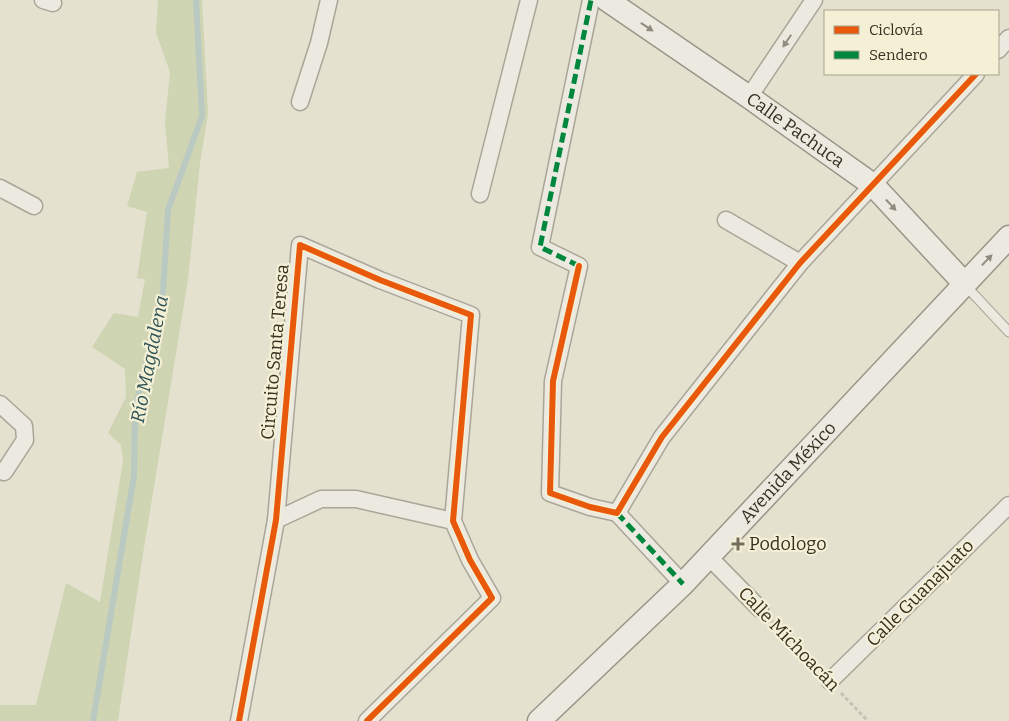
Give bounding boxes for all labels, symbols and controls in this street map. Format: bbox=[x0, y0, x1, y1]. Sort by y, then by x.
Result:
legend bbox=[824, 10, 999, 75]
text: Ciclovía bbox=[869, 21, 923, 39]
one-way arrow bbox=[640, 22, 654, 32]
one-way arrow bbox=[782, 34, 792, 47]
text: Sendero bbox=[869, 46, 928, 64]
street label: Calle Pachuca bbox=[742, 88, 849, 172]
one-way arrow bbox=[885, 199, 897, 211]
one-way arrow bbox=[980, 254, 992, 266]
street label: Circuito Santa Teresa bbox=[256, 263, 294, 441]
water label: Río Magdalena bbox=[126, 293, 173, 425]
street label: Avenida México bbox=[735, 417, 841, 528]
place label: Podologo bbox=[749, 533, 827, 555]
street label: Calle Guanajuato bbox=[862, 535, 978, 651]
marker: Podologo bbox=[731, 537, 745, 551]
street label: Calle Michoacán bbox=[734, 582, 845, 696]

